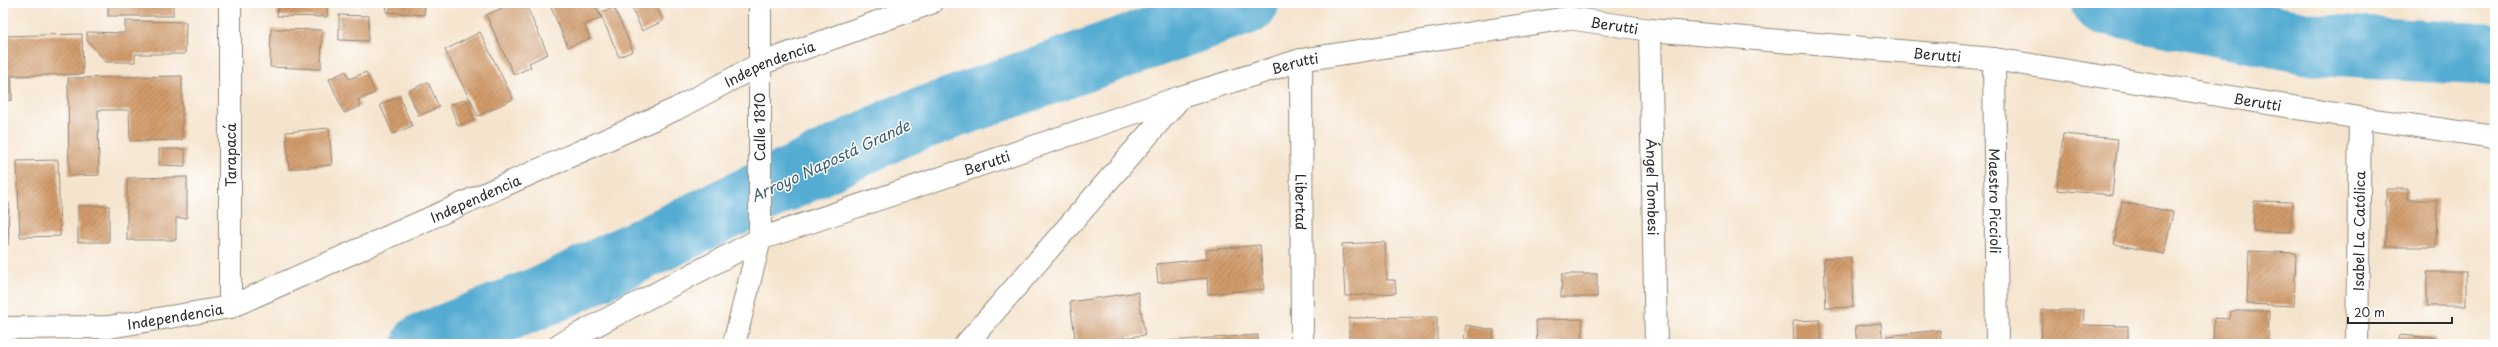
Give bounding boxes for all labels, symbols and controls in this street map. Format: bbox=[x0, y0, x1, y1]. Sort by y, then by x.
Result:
street label: Berutti bbox=[1589, 11, 1640, 39]
street label: Independencia bbox=[720, 35, 818, 92]
street label: Berutti bbox=[1912, 42, 1962, 67]
street label: Berutti bbox=[1268, 47, 1320, 79]
street label: Berutti bbox=[2232, 87, 2283, 116]
street label: Calle 1810 bbox=[749, 93, 770, 161]
water label: Arroyo Napostá Grande bbox=[747, 113, 914, 207]
street label: Tarapacá bbox=[220, 123, 241, 187]
street label: Ángel Tombesi bbox=[1642, 138, 1664, 236]
street label: Berutti bbox=[960, 145, 1013, 180]
street label: Maestro Piccioli bbox=[1984, 148, 2007, 254]
street label: Independencia bbox=[427, 169, 524, 227]
street label: Isabel La Católica bbox=[2347, 171, 2370, 291]
street label: Libertad bbox=[1291, 174, 1312, 230]
street label: Independencia bbox=[125, 298, 225, 334]
scale bar bbox=[2348, 299, 2452, 325]
text: 20 m bbox=[2354, 303, 2385, 321]

